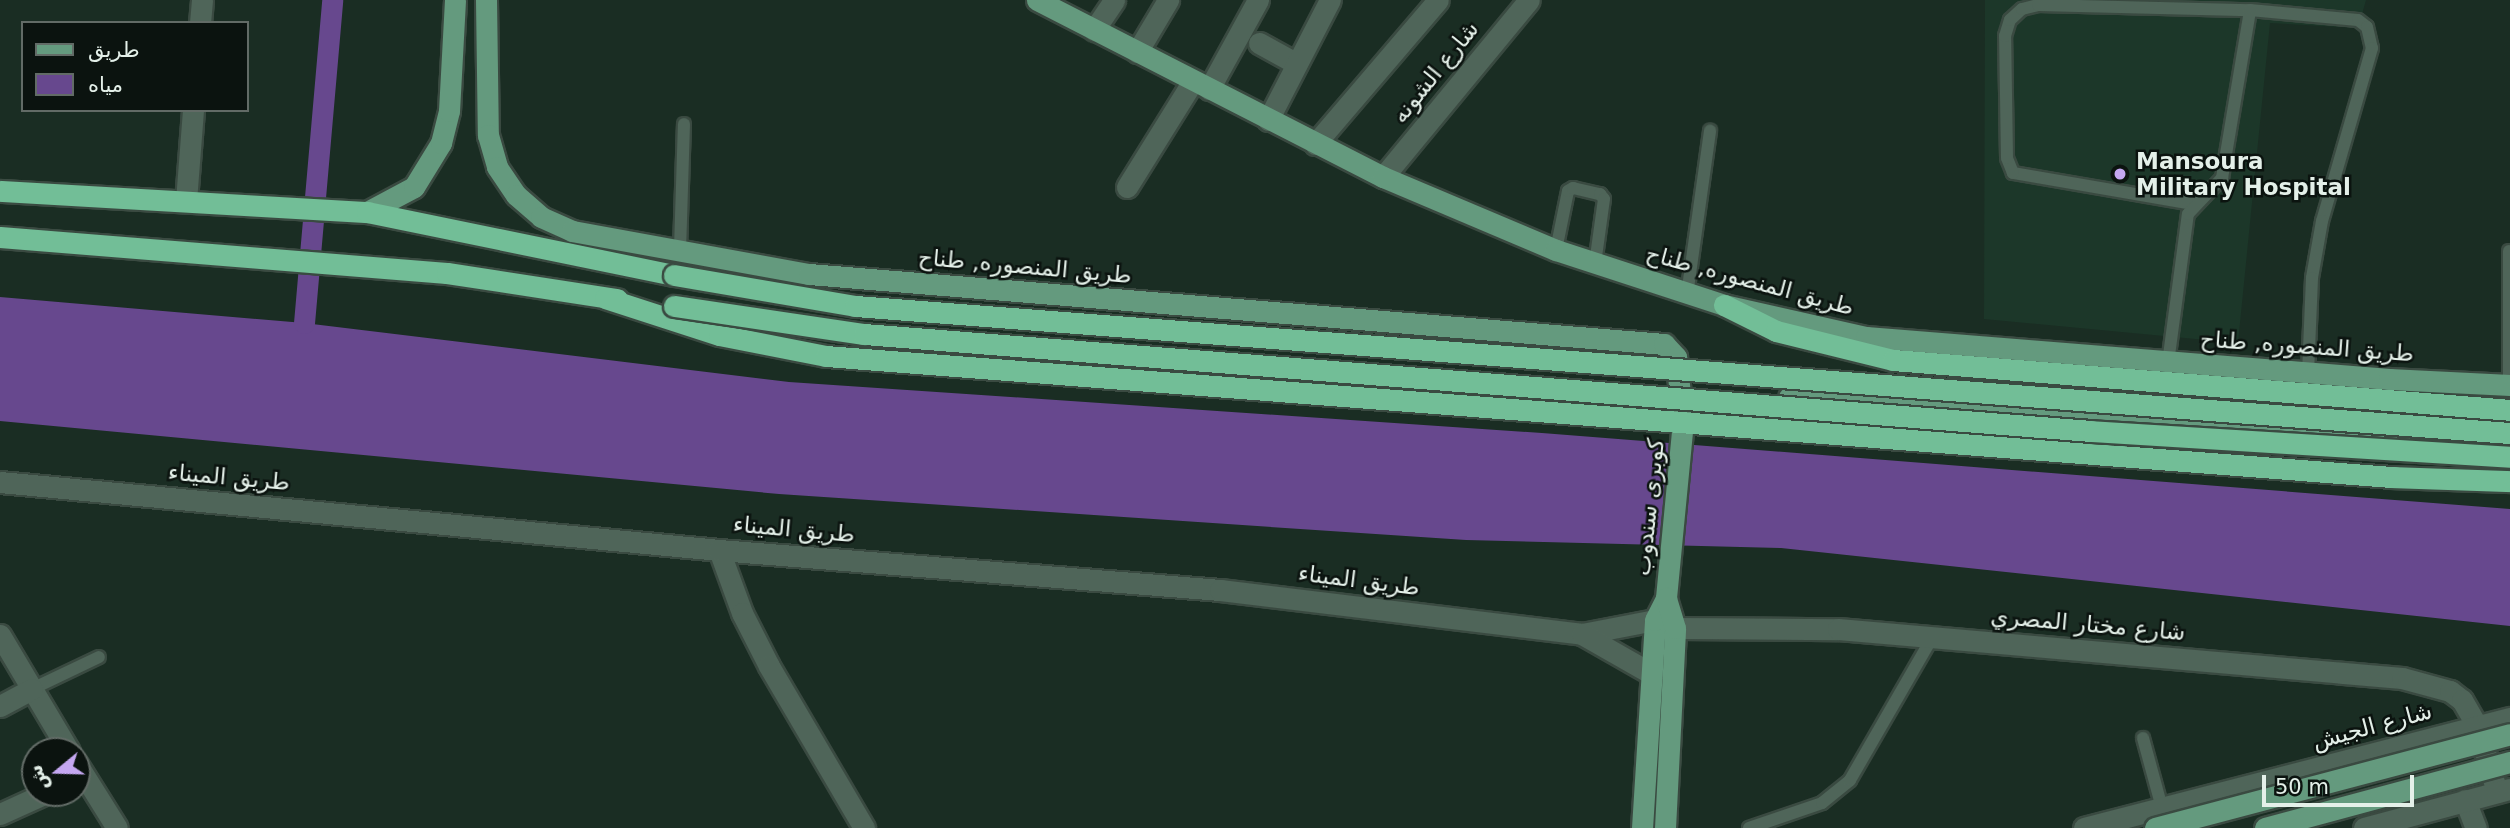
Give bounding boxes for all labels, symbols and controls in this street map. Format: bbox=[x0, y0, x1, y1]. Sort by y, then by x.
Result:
street label: شارع الشونه bbox=[1386, 16, 1484, 128]
legend bbox=[21, 21, 248, 112]
text: طريق bbox=[88, 38, 140, 62]
text: مياه bbox=[88, 73, 123, 97]
place label: Mansoura Military Hospital bbox=[2136, 147, 2351, 201]
marker: Mansoura Military Hospital bbox=[2110, 164, 2130, 184]
street label: طريق المنصوره, طناح bbox=[1643, 239, 1857, 321]
street label: طريق المنصوره, طناح bbox=[917, 243, 1133, 289]
street label: طريق المنصوره, طناح bbox=[2199, 325, 2415, 367]
street label: كوبرى سندوب bbox=[1628, 437, 1670, 577]
street label: طريق الميناء bbox=[167, 458, 291, 496]
street label: طريق الميناء bbox=[732, 510, 856, 548]
street label: طريق الميناء bbox=[1297, 559, 1421, 601]
street label: شارع مختار المصري bbox=[1990, 602, 2186, 646]
street label: شارع الجيش bbox=[2309, 697, 2435, 755]
north arrow bbox=[21, 737, 91, 807]
text: ش bbox=[23, 762, 53, 794]
scale bar bbox=[2265, 762, 2417, 806]
text: 50 m bbox=[2275, 775, 2329, 799]

